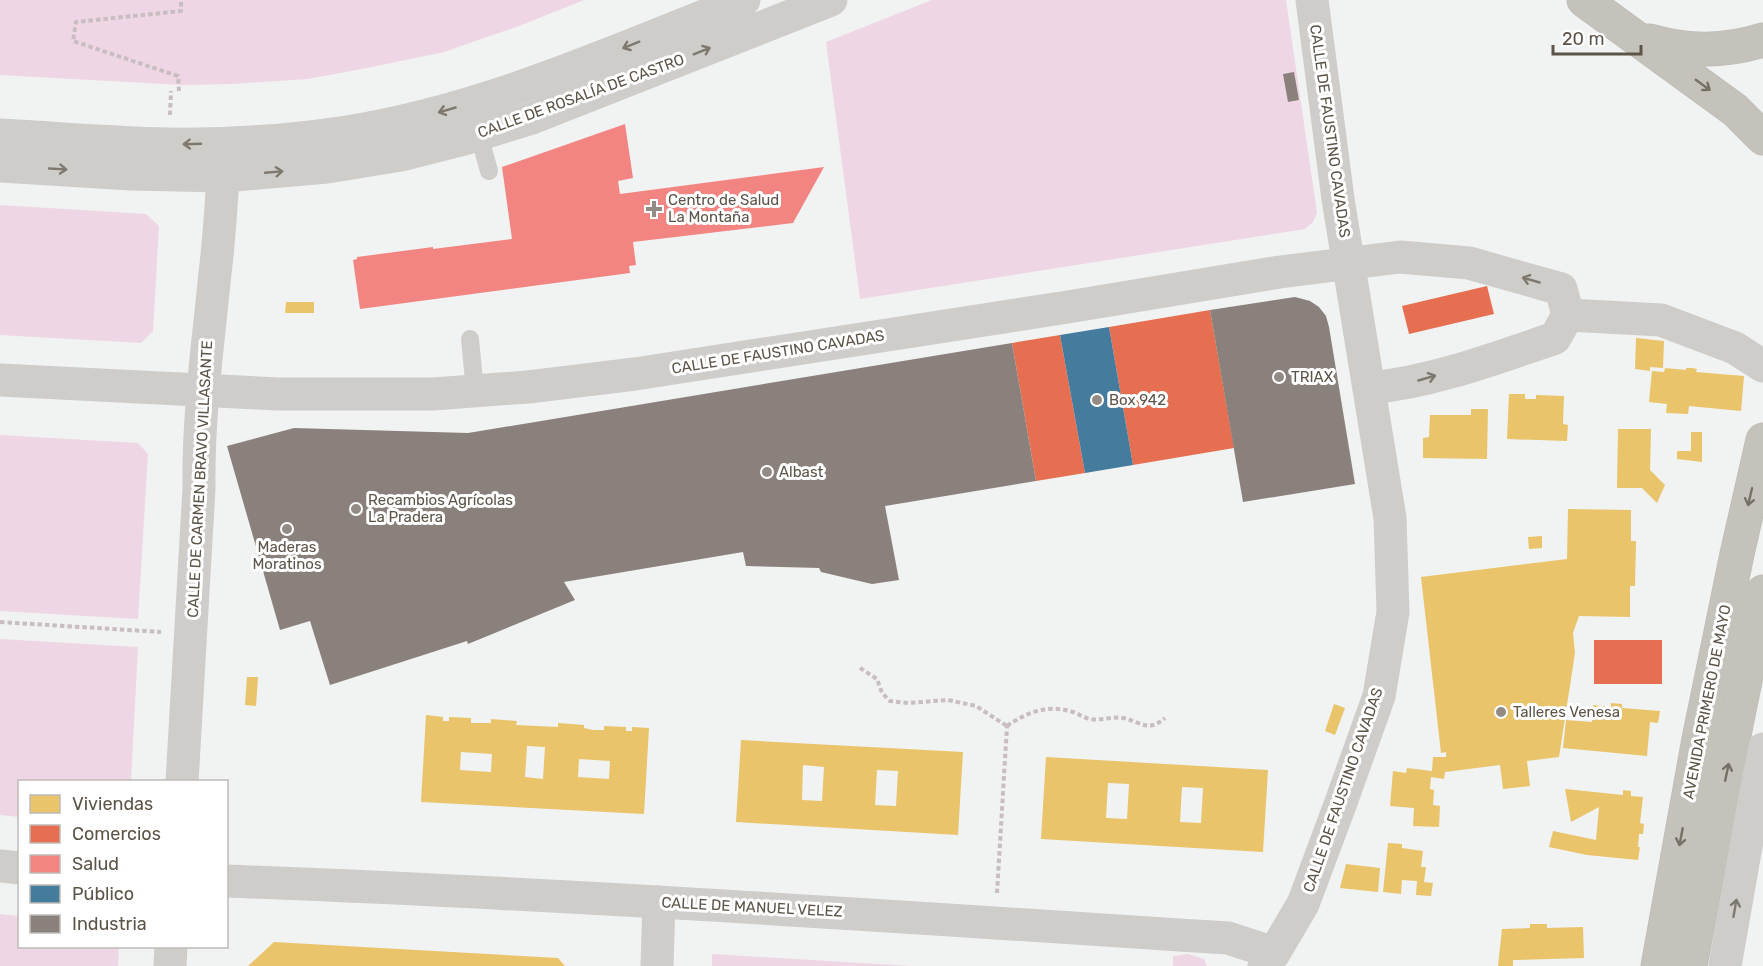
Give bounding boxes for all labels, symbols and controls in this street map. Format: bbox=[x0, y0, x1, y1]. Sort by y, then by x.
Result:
scale bar bbox=[1553, 18, 1642, 56]
street label: CALLE DE FAUSTINO CAVADAS bbox=[1306, 23, 1354, 239]
text: 20 m bbox=[1562, 28, 1604, 50]
one-way arrow bbox=[622, 40, 641, 51]
one-way arrow bbox=[692, 45, 711, 56]
street label: CALLE DE ROSALÍA DE CASTRO bbox=[475, 50, 687, 142]
one-way arrow bbox=[1694, 79, 1710, 91]
one-way arrow bbox=[438, 105, 457, 117]
one-way arrow bbox=[183, 138, 203, 149]
one-way arrow bbox=[48, 164, 68, 175]
one-way arrow bbox=[264, 166, 283, 177]
place label: Centro de Salud La Montaña bbox=[668, 191, 779, 226]
marker: Centro de Salud La Montaña bbox=[645, 200, 663, 218]
one-way arrow bbox=[1522, 274, 1541, 286]
street label: CALLE DE FAUSTINO CAVADAS bbox=[670, 326, 886, 378]
street label: CALLE DE CARMEN BRAVO VILLASANTE bbox=[184, 340, 216, 618]
place label: TRIAX bbox=[1291, 368, 1334, 386]
marker: TRIAX bbox=[1272, 370, 1286, 384]
one-way arrow bbox=[1417, 371, 1436, 383]
place label: Box 942 bbox=[1109, 391, 1166, 409]
marker: Box 942 bbox=[1090, 393, 1104, 407]
place label: Albast bbox=[779, 463, 824, 481]
marker: Albast bbox=[760, 465, 774, 479]
one-way arrow bbox=[1744, 487, 1755, 506]
place label: Recambios Agrícolas La Pradera bbox=[368, 491, 513, 526]
marker: Recambios Agrícolas La Pradera bbox=[349, 502, 363, 516]
marker: Maderas Moratinos bbox=[280, 522, 294, 536]
place label: Maderas Moratinos bbox=[252, 538, 322, 573]
street label: AVENIDA PRIMERO DE MAYO bbox=[1679, 603, 1735, 801]
street label: CALLE DE FAUSTINO CAVADAS bbox=[1299, 685, 1387, 895]
place label: Talleres Venesa bbox=[1513, 703, 1620, 721]
marker: Talleres Venesa bbox=[1494, 705, 1508, 719]
one-way arrow bbox=[1721, 763, 1733, 782]
legend bbox=[18, 780, 228, 948]
text: Viviendas bbox=[72, 793, 153, 815]
text: Comercios bbox=[72, 823, 161, 845]
one-way arrow bbox=[1675, 827, 1686, 847]
text: Salud bbox=[72, 853, 119, 875]
text: Público bbox=[72, 883, 134, 905]
street label: CALLE DE MANUEL VELEZ bbox=[661, 893, 843, 921]
one-way arrow bbox=[1730, 899, 1741, 919]
text: Industria bbox=[72, 913, 147, 935]

